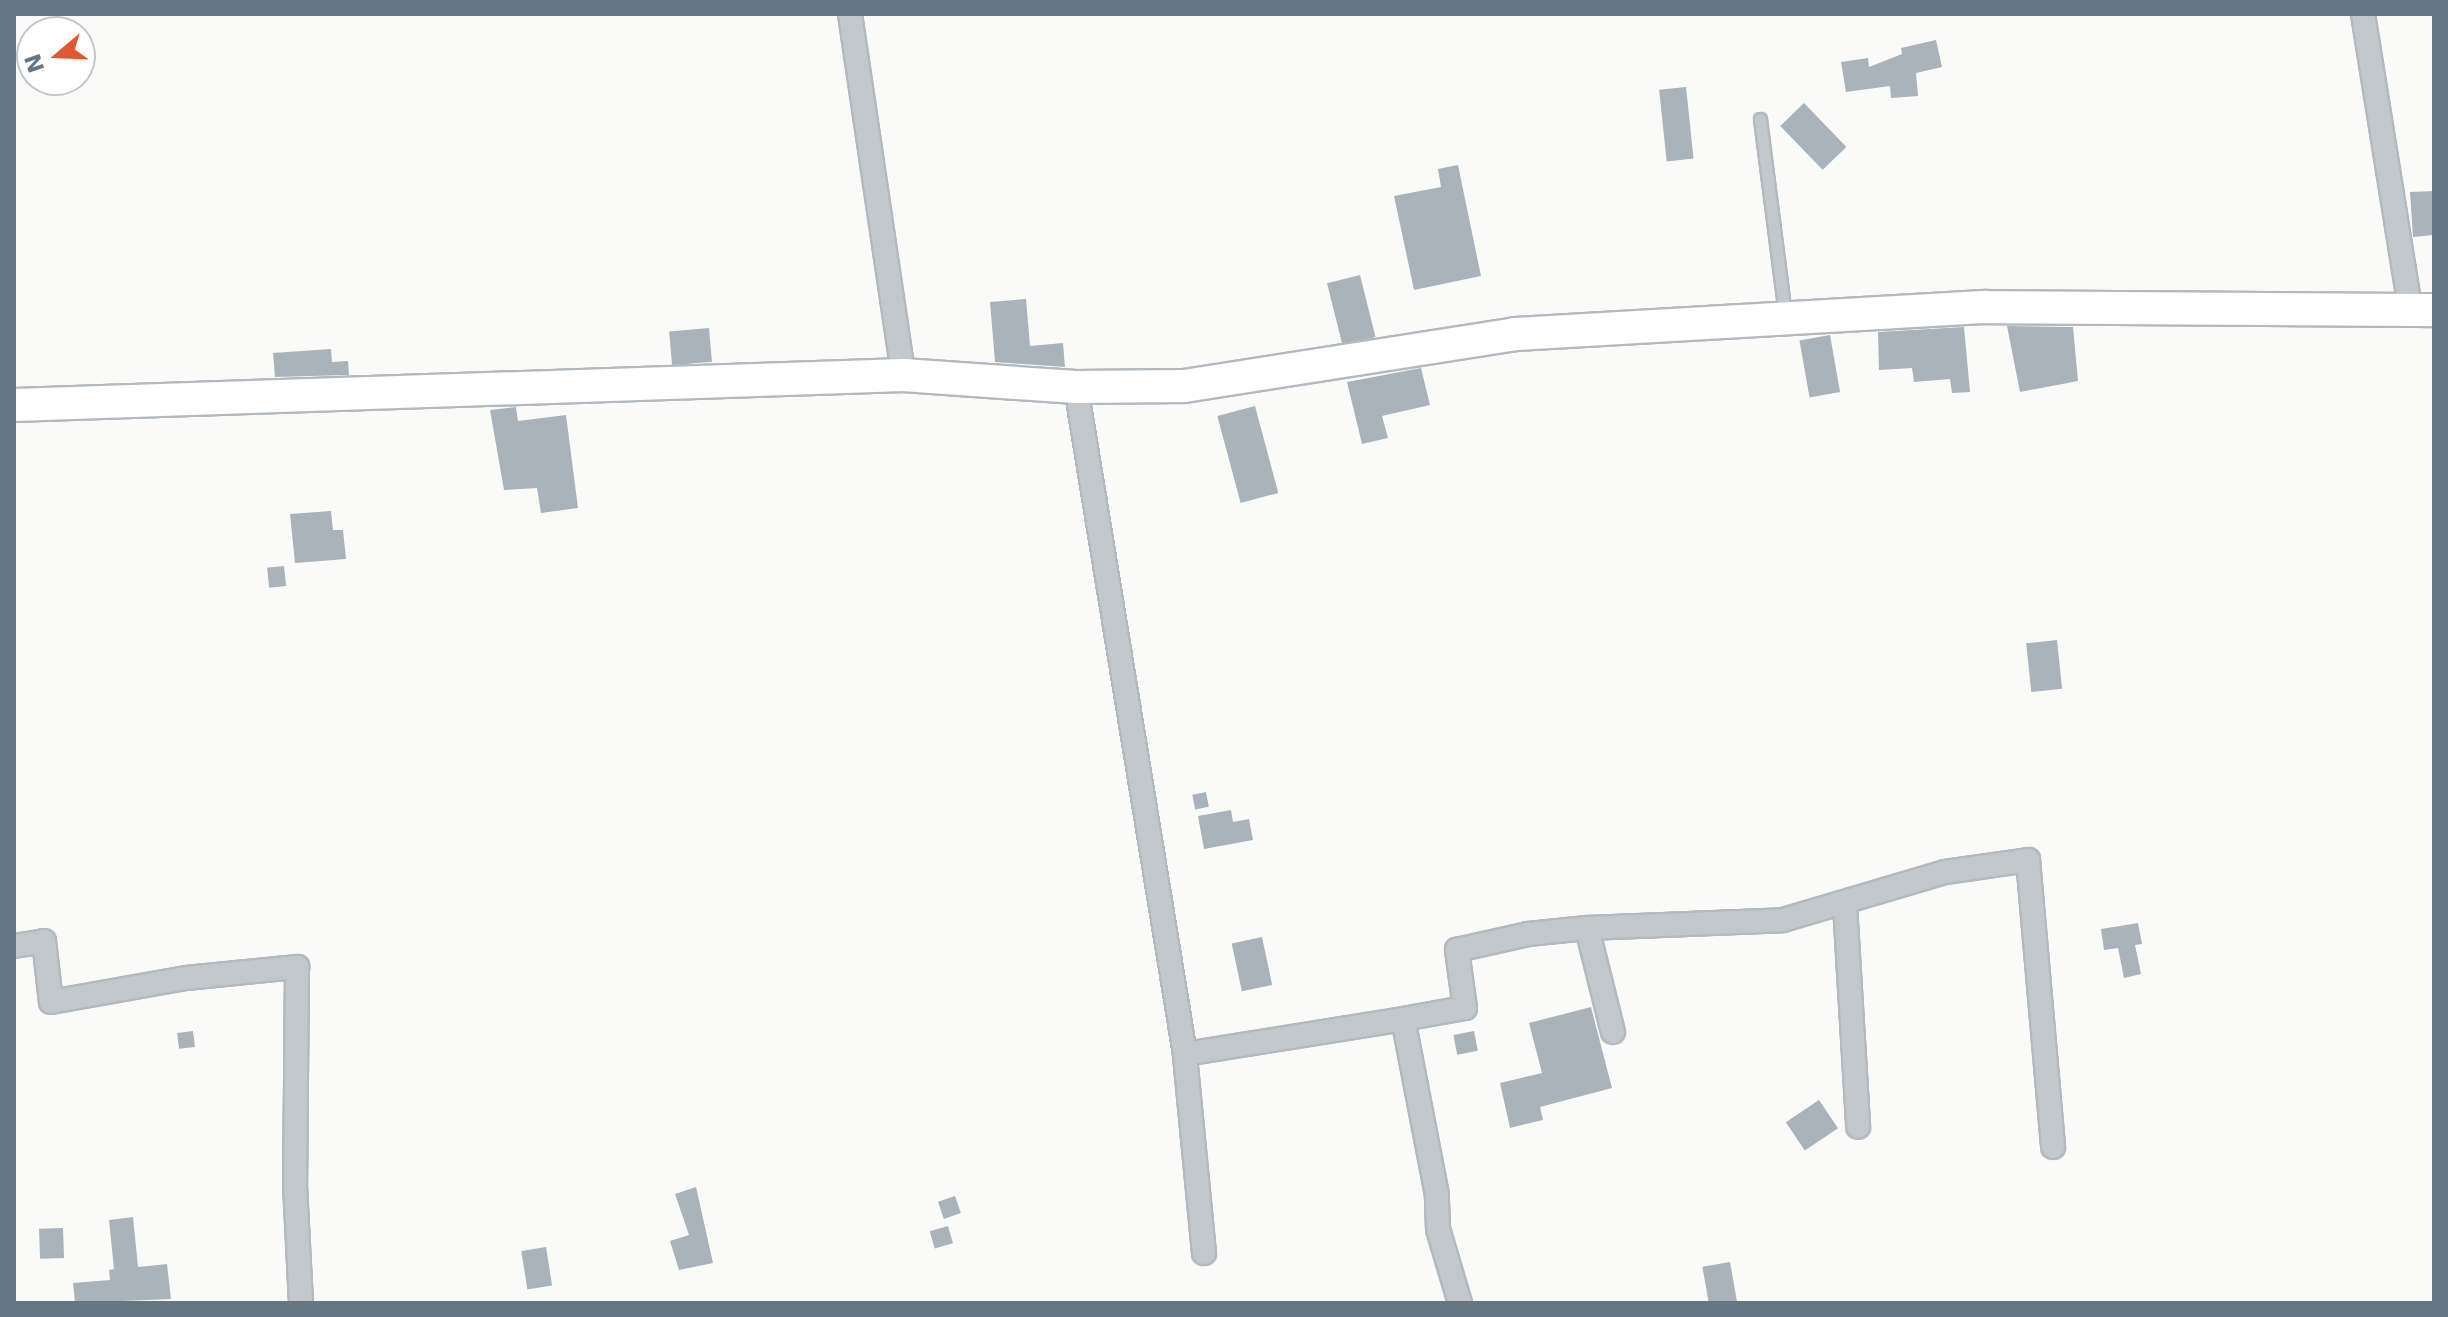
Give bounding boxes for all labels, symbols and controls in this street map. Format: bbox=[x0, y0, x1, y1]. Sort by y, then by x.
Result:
north arrow bbox=[16, 16, 96, 96]
text: N bbox=[20, 51, 50, 76]

